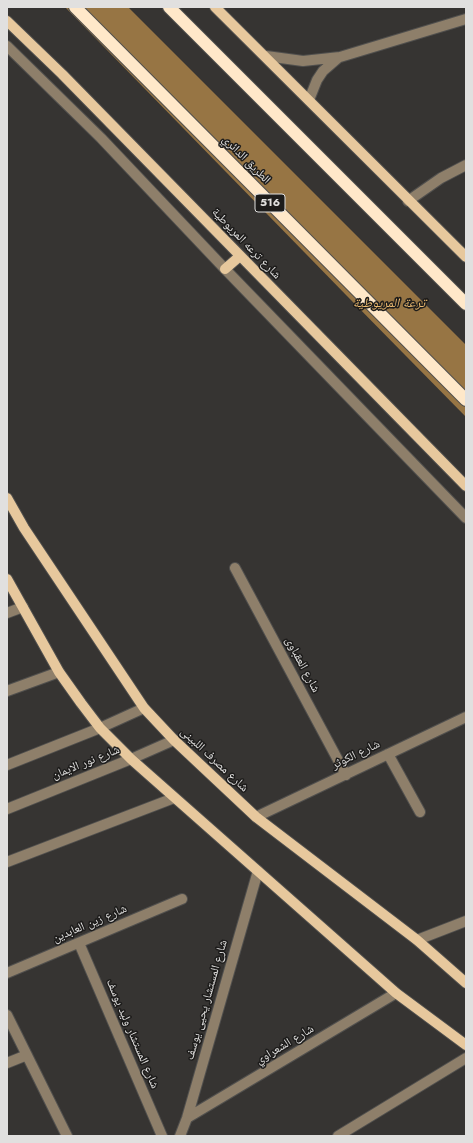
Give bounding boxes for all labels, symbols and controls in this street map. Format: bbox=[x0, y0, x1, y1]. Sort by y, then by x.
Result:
street label: الطريق الدائري bbox=[219, 133, 273, 187]
road number: 516 bbox=[255, 194, 285, 212]
street label: شارع ترعه المريوطية bbox=[208, 206, 284, 282]
water label: ترعة المريوطية bbox=[353, 296, 425, 312]
street label: شارع العقباوى bbox=[281, 635, 323, 695]
street label: شارع مصرف اللبينى bbox=[177, 725, 251, 795]
street label: شارع الكوثر bbox=[330, 737, 382, 773]
street label: شارع نور الايمان bbox=[50, 743, 122, 783]
street label: شارع زين العابدين bbox=[51, 902, 129, 946]
street label: شارع المستشار يحيى يوسف bbox=[183, 938, 231, 1062]
street label: شارع المستشار وليد يوسف bbox=[102, 977, 162, 1091]
street label: شارع الشعراوي bbox=[253, 1022, 317, 1068]

